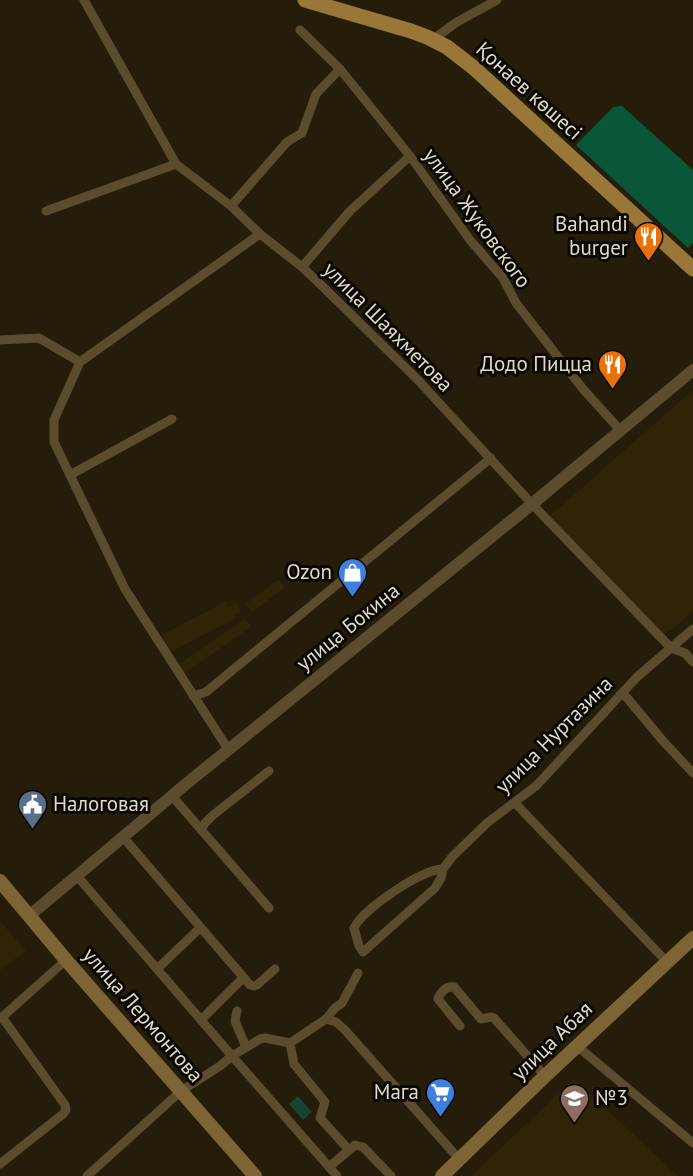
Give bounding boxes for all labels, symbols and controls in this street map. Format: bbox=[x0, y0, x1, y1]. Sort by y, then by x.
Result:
street label: Қонаев көшесі bbox=[471, 36, 588, 145]
street label: улица Жуковского bbox=[418, 142, 537, 293]
place label: Bahandi burger bbox=[555, 210, 628, 261]
restaurant icon: Bahandi burger bbox=[633, 220, 665, 262]
street label: улица Шаяхметова bbox=[318, 256, 459, 397]
restaurant icon: Додо Пицца bbox=[597, 348, 629, 390]
place label: Додо Пицца bbox=[480, 350, 592, 377]
shop icon: Ozon bbox=[337, 556, 369, 598]
place label: Ozon bbox=[286, 558, 332, 585]
street label: улица Бокина bbox=[291, 577, 405, 676]
street label: улица Нуртазина bbox=[489, 670, 618, 799]
public building icon: Налоговая bbox=[16, 788, 48, 830]
place label: Налоговая bbox=[53, 790, 149, 817]
street label: улица Лермонтова bbox=[77, 942, 209, 1088]
street label: улица Абая bbox=[505, 995, 598, 1086]
supermarket icon: Мага bbox=[424, 1076, 456, 1118]
place label: Мага bbox=[374, 1078, 419, 1105]
school or university icon: №3 bbox=[558, 1082, 590, 1124]
place label: №3 bbox=[595, 1084, 628, 1111]

